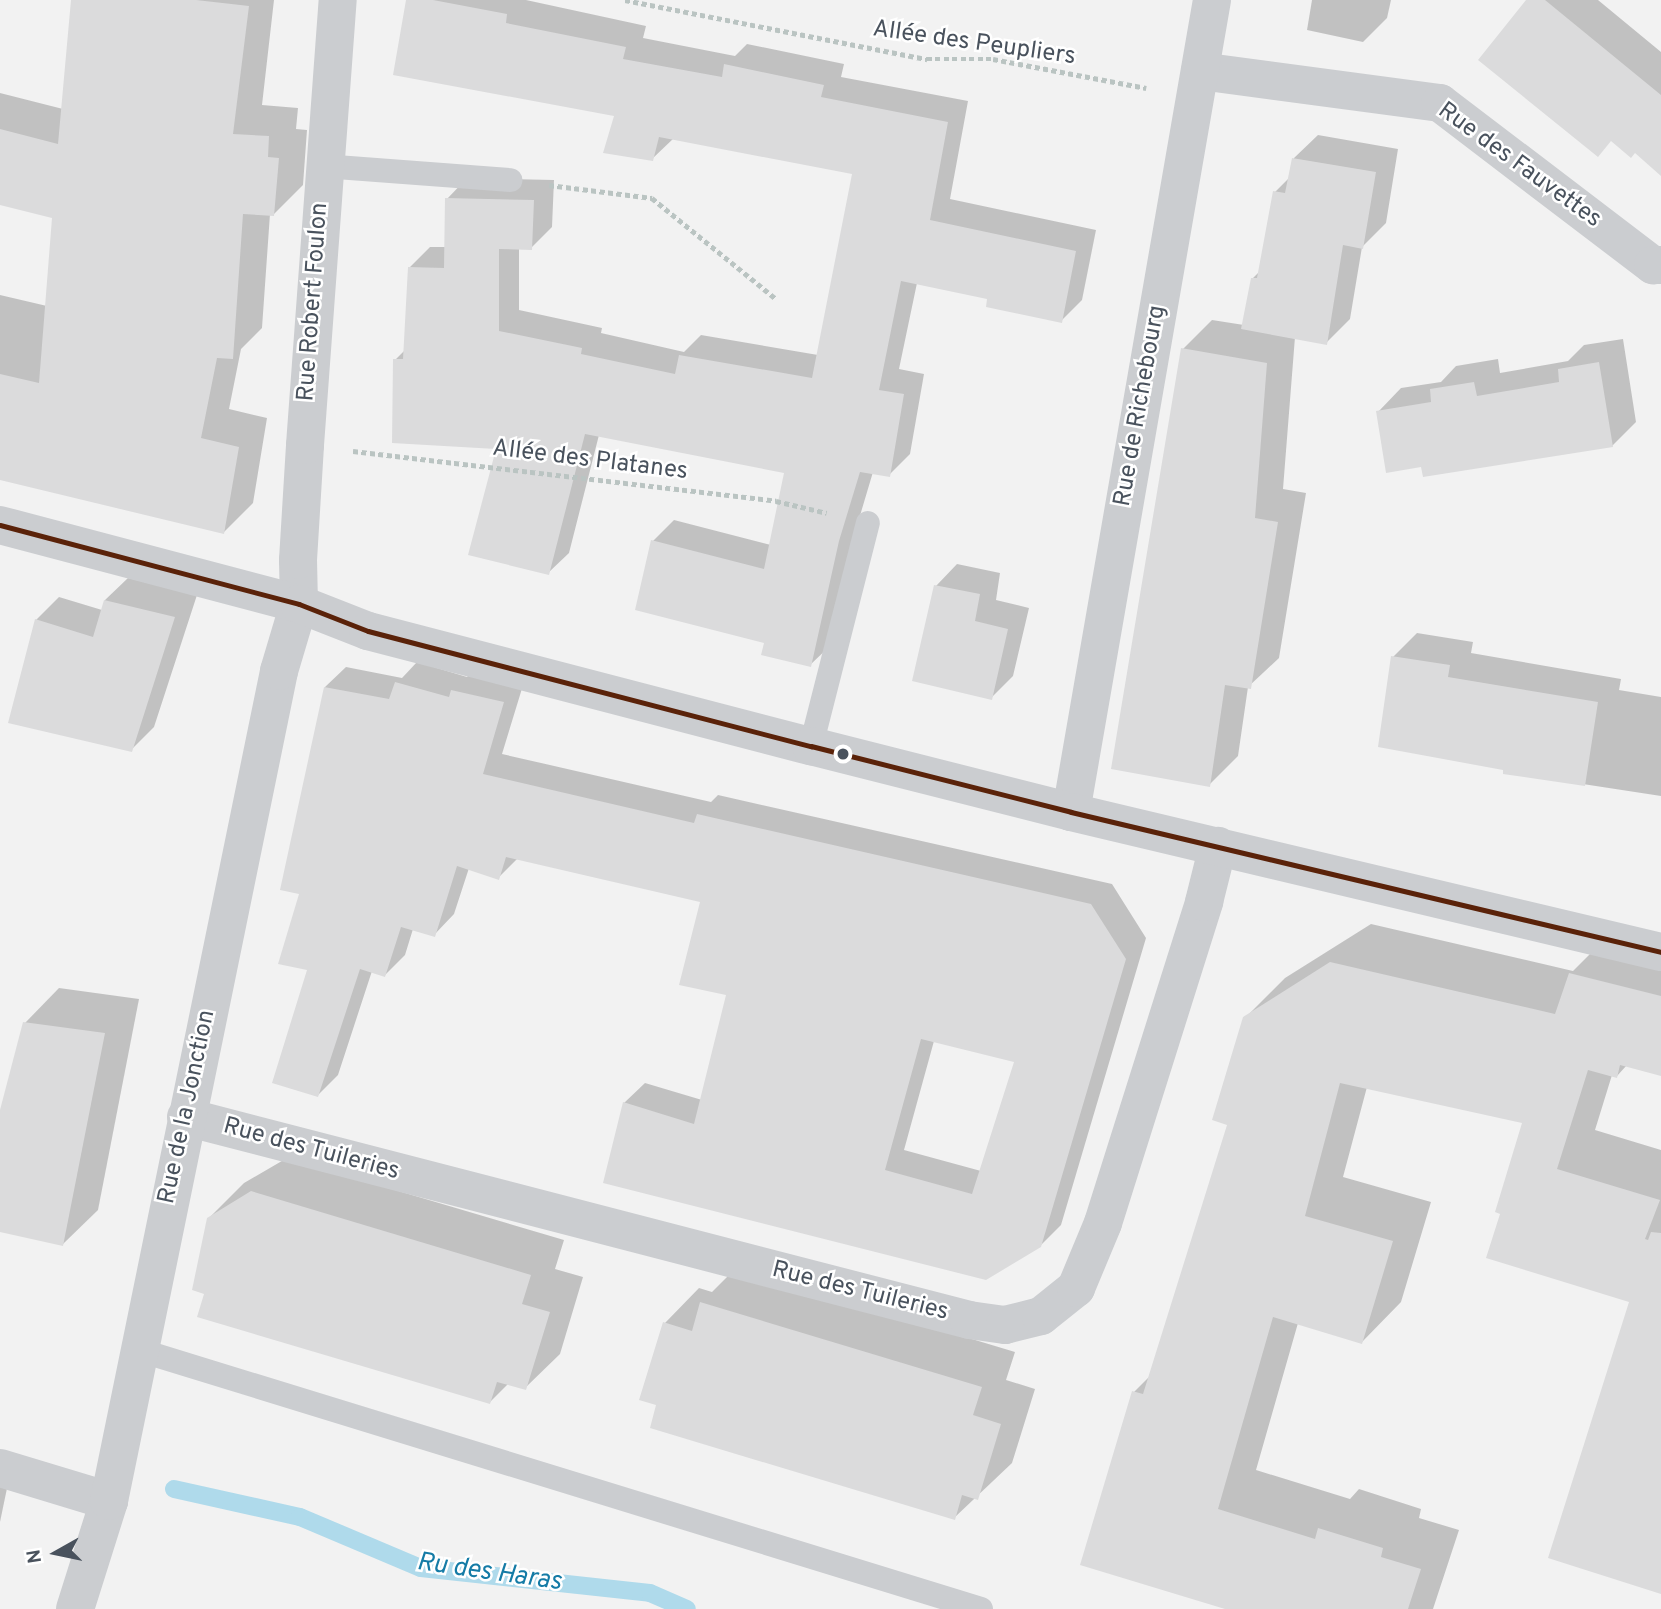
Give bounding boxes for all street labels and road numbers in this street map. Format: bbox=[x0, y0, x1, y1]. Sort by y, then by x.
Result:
street label: Allée des Peupliers bbox=[871, 16, 1077, 72]
street label: Rue des Fauvettes bbox=[1432, 97, 1606, 235]
street label: Rue Robert Foulon bbox=[293, 202, 335, 402]
street label: Rue de Richebourg bbox=[1109, 303, 1173, 509]
street label: Allée des Platanes bbox=[491, 435, 689, 487]
street label: Rue de la Jonction bbox=[153, 1007, 223, 1207]
street label: Rue des Tuileries bbox=[219, 1113, 403, 1187]
street label: Rue des Tuileries bbox=[768, 1256, 952, 1328]

